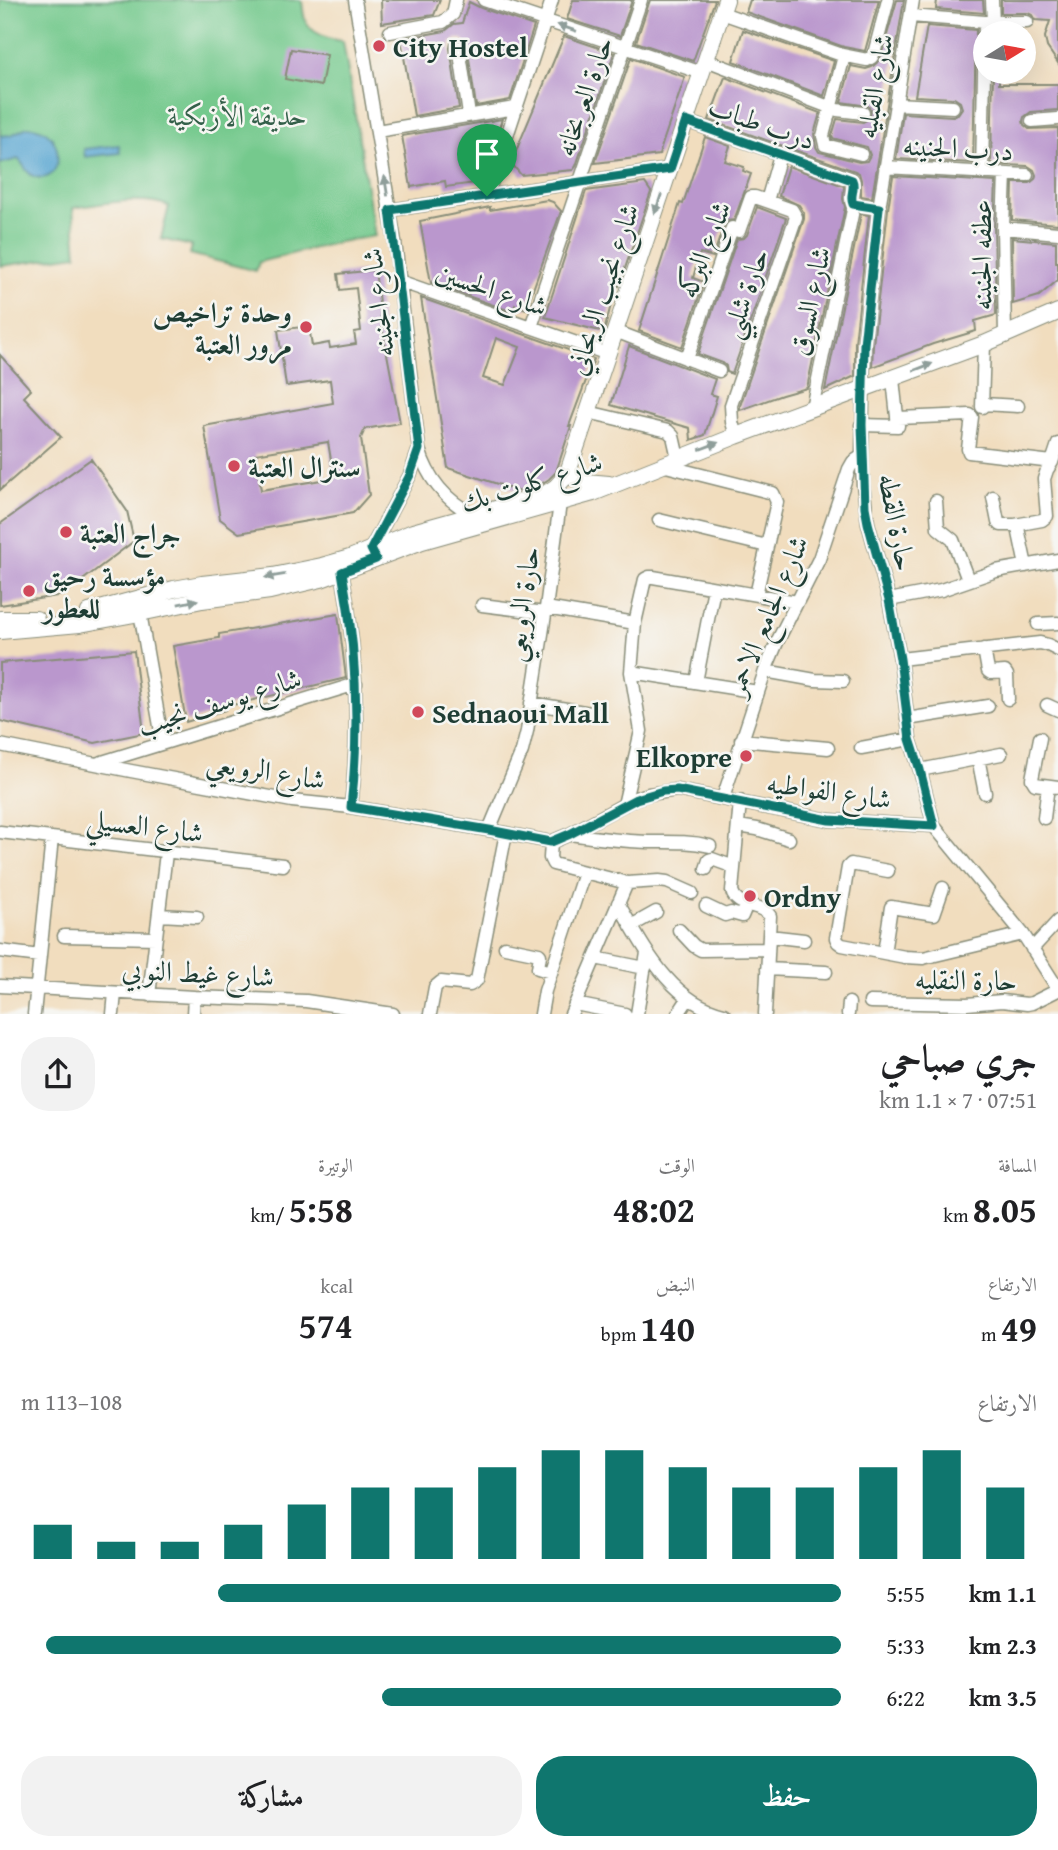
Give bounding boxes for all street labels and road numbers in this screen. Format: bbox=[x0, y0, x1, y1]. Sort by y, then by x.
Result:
street label: حارة العربخانه bbox=[543, 30, 623, 162]
street label: شارع القبليه bbox=[845, 30, 907, 143]
street label: درب طباب bbox=[703, 85, 821, 159]
street label: درب الجنينه bbox=[902, 124, 1014, 170]
street label: شارع البركه bbox=[665, 194, 745, 305]
street label: شارع نجيب الريحاني bbox=[555, 198, 653, 381]
street label: عطفه الجنينه bbox=[960, 200, 1001, 311]
street label: حارة شلبي bbox=[710, 242, 785, 346]
street label: شارع السوق bbox=[777, 243, 844, 360]
street label: شارع الجنينه bbox=[350, 246, 408, 360]
street label: شارع الحسين bbox=[429, 250, 553, 330]
street label: شارع كلوت بك bbox=[455, 440, 608, 526]
street label: حارة القطه bbox=[868, 470, 928, 574]
street label: شارع الجامع الاحمر bbox=[713, 529, 824, 706]
street label: حارة الرويعي bbox=[493, 544, 555, 665]
street label: شارع يوسف نجيب bbox=[132, 657, 307, 749]
street label: شارع الرويعي bbox=[203, 740, 328, 806]
street label: شارع الفواطيه bbox=[764, 761, 894, 823]
street label: شارع العسيلي bbox=[83, 798, 206, 859]
street label: شارع غيط النوبي bbox=[121, 948, 275, 1000]
street label: حارة النقليه bbox=[914, 958, 1018, 1000]

